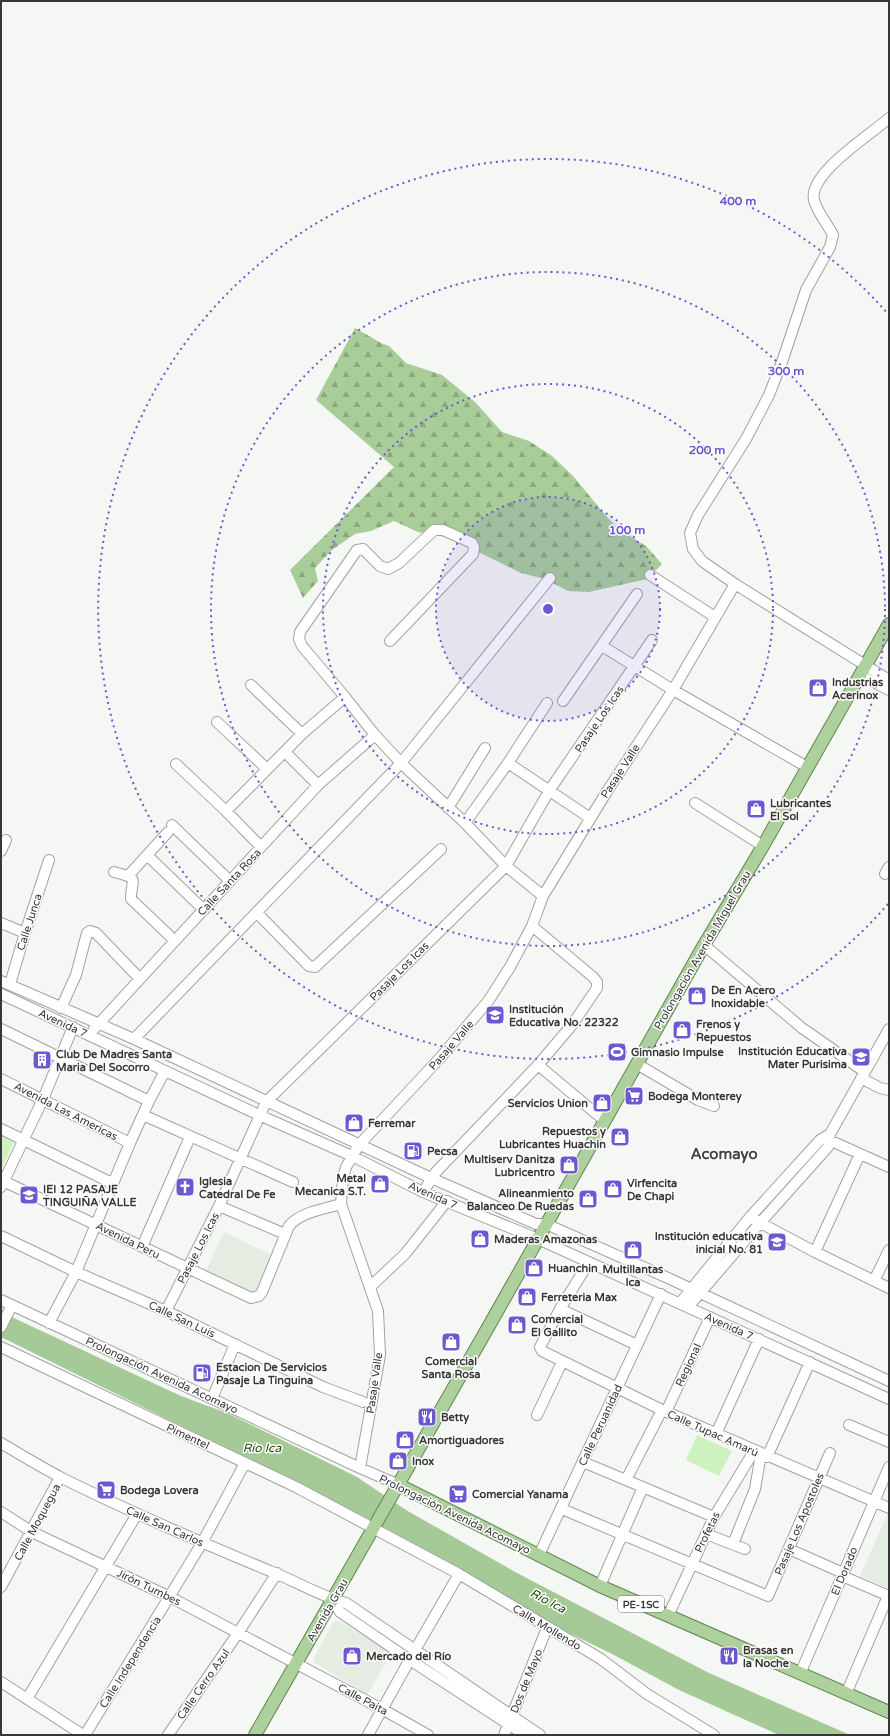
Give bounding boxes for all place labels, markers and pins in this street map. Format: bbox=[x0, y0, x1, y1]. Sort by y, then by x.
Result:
centre of rings bbox=[541, 602, 555, 616]
place label: Industrias Acerinox bbox=[832, 676, 884, 702]
shop icon: Industrias Acerinox bbox=[807, 677, 829, 699]
place label: Lubricantes El Sol bbox=[770, 797, 832, 823]
shop icon: Lubricantes El Sol bbox=[745, 798, 767, 820]
place label: De En Acero Inoxidable bbox=[711, 984, 776, 1010]
shop icon: De En Acero Inoxidable bbox=[686, 985, 708, 1007]
place label: Institución Educativa No. 22322 bbox=[509, 1003, 619, 1029]
school or university icon: Institución Educativa No. 22322 bbox=[484, 1004, 506, 1026]
place label: Frenos y Repuestos bbox=[696, 1018, 752, 1045]
shop icon: Frenos y Repuestos bbox=[671, 1019, 693, 1041]
sports icon: Gimnasio Impulse bbox=[606, 1041, 628, 1063]
place label: Institución Educativa Mater Purisima bbox=[738, 1045, 847, 1071]
place label: Gimnasio Impulse bbox=[631, 1046, 724, 1060]
school or university icon: Institución Educativa Mater Purisima bbox=[850, 1046, 872, 1068]
place label: Club De Madres Santa Maria Del Socorro bbox=[56, 1048, 172, 1074]
building icon: Club De Madres Santa Maria Del Socorro bbox=[31, 1049, 53, 1071]
supermarket icon: Bodega Monterey bbox=[623, 1085, 645, 1107]
place label: Bodega Monterey bbox=[648, 1090, 742, 1104]
shop icon: Servicios Union bbox=[591, 1092, 613, 1114]
place label: Servicios Union bbox=[508, 1097, 588, 1110]
shop icon: Ferremar bbox=[343, 1112, 365, 1134]
place label: Ferremar bbox=[368, 1117, 416, 1130]
place label: Repuestos y Lubricantes Huachin bbox=[499, 1125, 606, 1151]
shop icon: Repuestos y Lubricantes Huachin bbox=[609, 1126, 631, 1148]
fuel station icon: Pecsa bbox=[402, 1140, 424, 1162]
place label: Pecsa bbox=[427, 1145, 458, 1158]
place label: Multiserv Danitza Lubricentro bbox=[464, 1153, 555, 1179]
shop icon: Multiserv Danitza Lubricentro bbox=[558, 1154, 580, 1176]
place label: Metal Mecanica S.T. bbox=[295, 1172, 366, 1198]
shop icon: Metal Mecanica S.T. bbox=[369, 1173, 391, 1195]
place label: Iglesia Catedral De Fe bbox=[199, 1175, 276, 1201]
church icon: Iglesia Catedral De Fe bbox=[174, 1176, 196, 1198]
place label: Virfencita De Chapi bbox=[627, 1177, 677, 1204]
shop icon: Virfencita De Chapi bbox=[602, 1178, 624, 1200]
place label: IEI 12 PASAJE TINGUIÑA VALLE bbox=[42, 1183, 136, 1209]
school or university icon: IEI 12 PASAJE TINGUIÑA VALLE bbox=[18, 1184, 40, 1206]
place label: Alineanmiento Balanceo De Ruedas bbox=[467, 1187, 575, 1213]
shop icon: Alineanmiento Balanceo De Ruedas bbox=[577, 1188, 599, 1210]
shop icon: Maderas Amazonas bbox=[469, 1228, 491, 1250]
place label: Institución educativa inicial No. 81 bbox=[655, 1230, 763, 1256]
school or university icon: Institución educativa inicial No. 81 bbox=[766, 1231, 788, 1253]
place label: Maderas Amazonas bbox=[494, 1233, 598, 1246]
shop icon: Multillantas Ica bbox=[622, 1239, 644, 1261]
shop icon: Huanchin bbox=[523, 1257, 545, 1279]
place label: Huanchin bbox=[548, 1262, 598, 1275]
place label: Multillantas Ica bbox=[603, 1263, 664, 1289]
shop icon: Ferreteria Max bbox=[516, 1286, 538, 1308]
place label: Ferreteria Max bbox=[541, 1291, 617, 1304]
place label: Comercial El Gallito bbox=[531, 1313, 583, 1339]
shop icon: Comercial El Gallito bbox=[506, 1314, 528, 1336]
shop icon: Comercial Santa Rosa bbox=[440, 1331, 462, 1353]
place label: Comercial Santa Rosa bbox=[422, 1355, 480, 1381]
place label: Estacion De Servicios Pasaje La Tinguina bbox=[216, 1361, 328, 1388]
fuel station icon: Estacion De Servicios Pasaje La Tinguina bbox=[191, 1362, 213, 1384]
restaurant icon: Betty bbox=[416, 1406, 438, 1428]
place label: Betty bbox=[441, 1411, 469, 1425]
shop icon: Amortiguadores bbox=[394, 1429, 416, 1451]
place label: Amortiguadores bbox=[419, 1434, 505, 1448]
shop icon: Inox bbox=[387, 1450, 409, 1472]
place label: Inox bbox=[412, 1455, 434, 1468]
supermarket icon: Bodega Lovera bbox=[95, 1479, 117, 1501]
supermarket icon: Comercial Yanama bbox=[447, 1483, 469, 1505]
place label: Bodega Lovera bbox=[120, 1484, 199, 1498]
place label: Comercial Yanama bbox=[472, 1488, 568, 1501]
place label: Brasas en la Noche bbox=[743, 1644, 794, 1670]
shop icon: Mercado del Río bbox=[341, 1645, 363, 1667]
restaurant icon: Brasas en la Noche bbox=[718, 1645, 740, 1667]
place label: Mercado del Río bbox=[366, 1650, 452, 1663]

